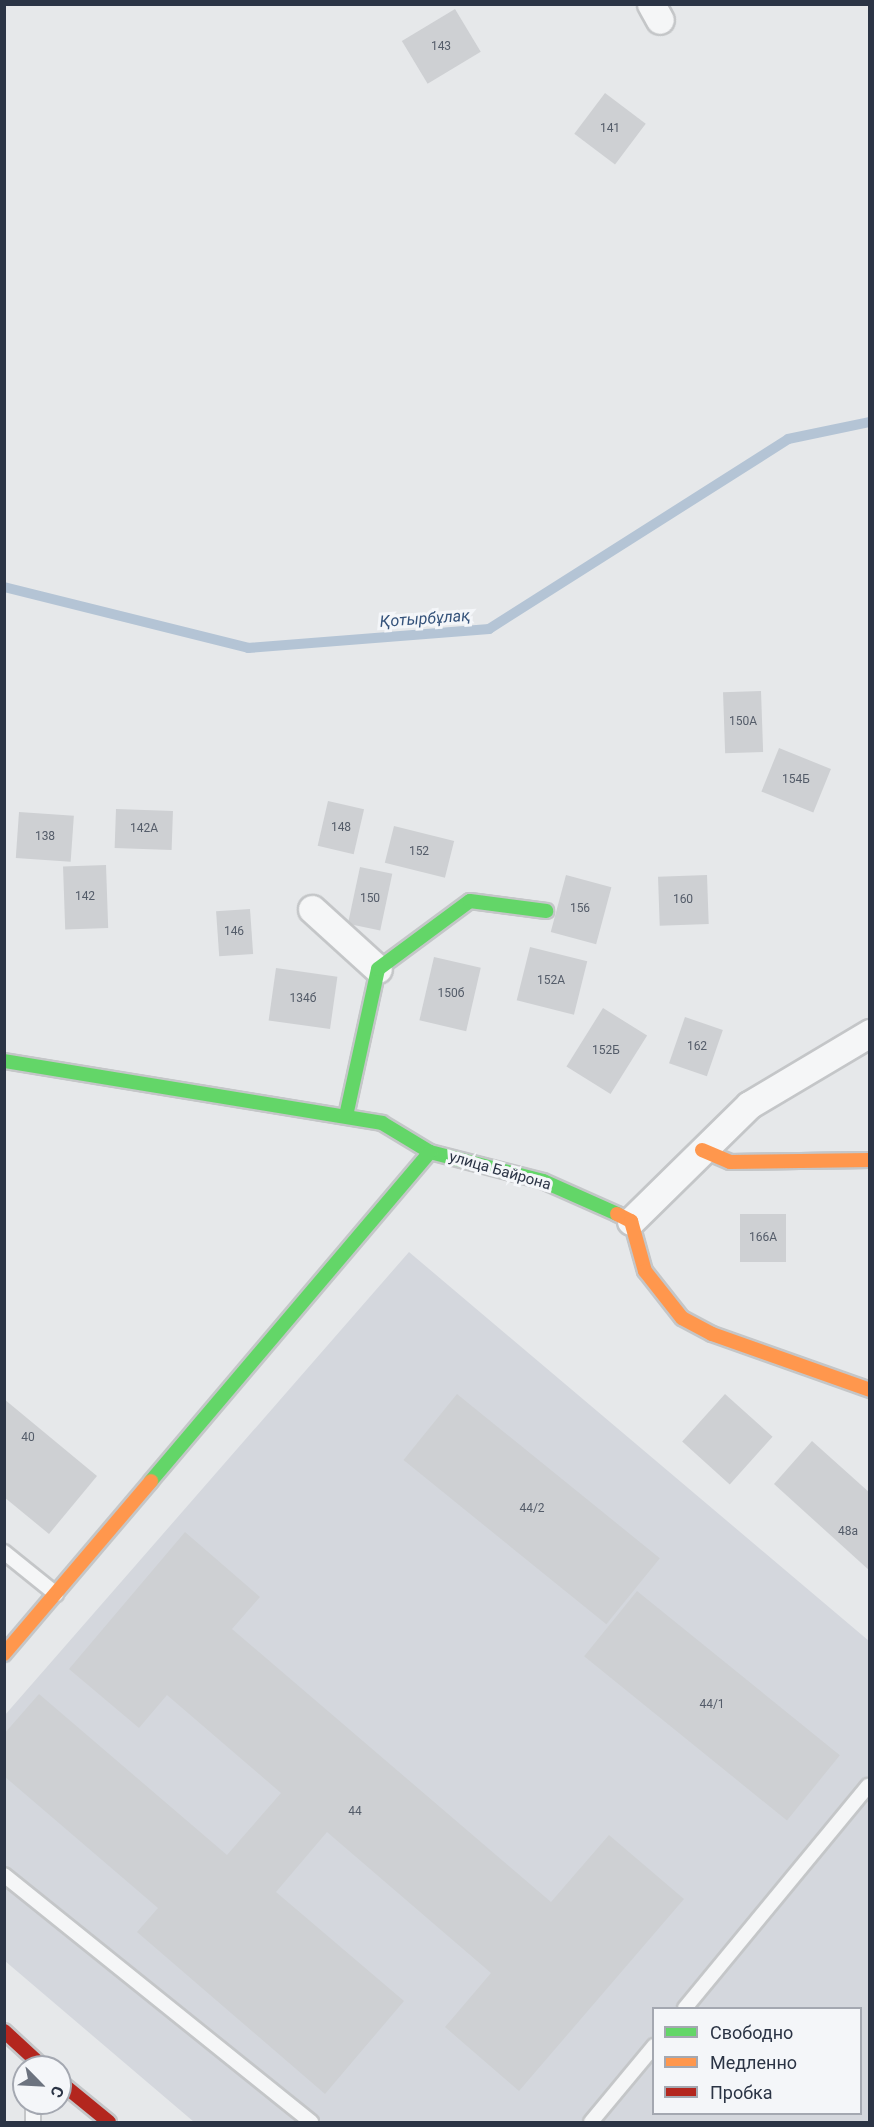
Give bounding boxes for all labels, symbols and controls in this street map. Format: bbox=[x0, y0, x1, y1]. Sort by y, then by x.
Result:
house number: 143 bbox=[431, 40, 451, 54]
house number: 141 bbox=[600, 122, 620, 136]
water label: Қотырбұлақ bbox=[379, 606, 471, 632]
house number: 150А bbox=[729, 715, 757, 729]
house number: 154Б bbox=[782, 773, 810, 787]
house number: 148 bbox=[331, 821, 351, 835]
house number: 142А bbox=[130, 822, 158, 836]
house number: 138 bbox=[35, 830, 55, 844]
house number: 152 bbox=[409, 845, 429, 859]
house number: 142 bbox=[75, 890, 95, 904]
house number: 150 bbox=[360, 892, 380, 906]
house number: 160 bbox=[673, 893, 693, 907]
house number: 156 bbox=[570, 902, 590, 916]
house number: 146 bbox=[224, 925, 244, 939]
house number: 152А bbox=[537, 974, 565, 988]
house number: 150б bbox=[438, 987, 464, 1001]
house number: 134б bbox=[290, 992, 316, 1006]
house number: 162 bbox=[687, 1040, 707, 1054]
house number: 152Б bbox=[592, 1044, 620, 1058]
street label: улица Байрона bbox=[447, 1148, 553, 1194]
house number: 166А bbox=[749, 1231, 777, 1245]
house number: 40 bbox=[21, 1431, 35, 1445]
house number: 44/2 bbox=[519, 1502, 545, 1516]
house number: 48а bbox=[838, 1525, 858, 1539]
house number: 44/1 bbox=[699, 1698, 725, 1712]
house number: 44 bbox=[348, 1805, 362, 1819]
legend bbox=[652, 2007, 862, 2115]
text: Свободно bbox=[710, 2022, 793, 2043]
text: Медленно bbox=[710, 2052, 797, 2073]
north arrow bbox=[12, 2055, 72, 2115]
text: Пробка bbox=[710, 2082, 773, 2103]
text: С bbox=[46, 2083, 68, 2100]

